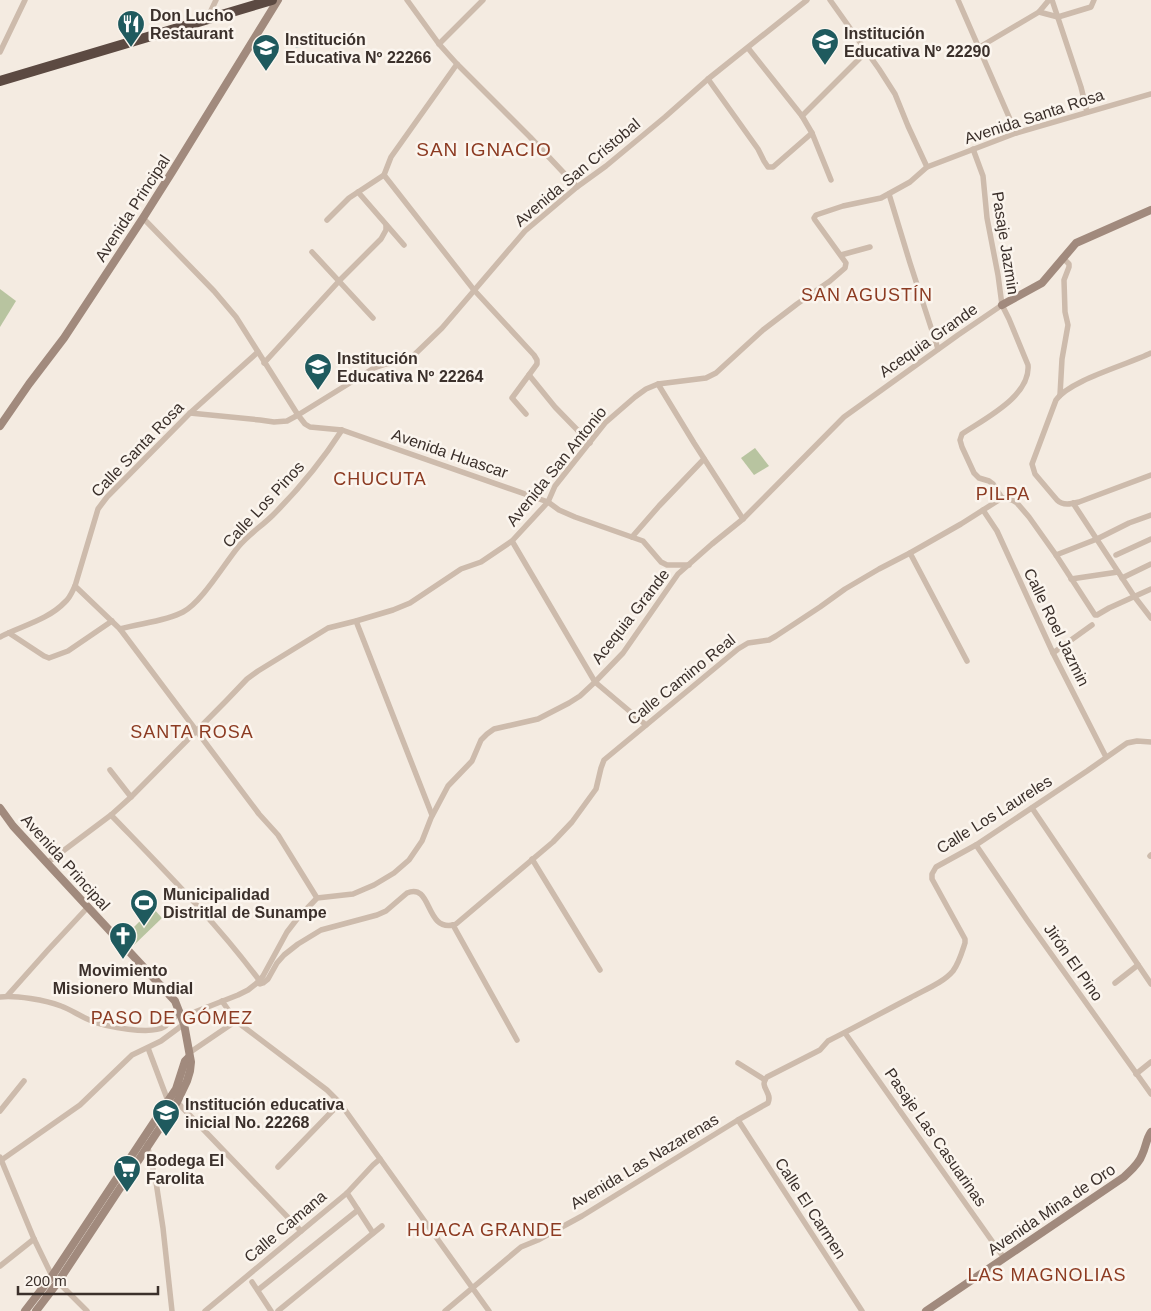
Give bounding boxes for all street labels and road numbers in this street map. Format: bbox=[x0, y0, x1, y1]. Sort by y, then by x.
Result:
street label: Avenida Santa Rosa bbox=[962, 86, 1106, 147]
street label: Avenida San Cristobal bbox=[511, 115, 643, 230]
street label: Avenida Principal bbox=[92, 152, 173, 265]
street label: Pasaje Jazmin bbox=[989, 190, 1022, 296]
street label: Acequia Grande bbox=[876, 300, 981, 381]
street label: Calle Santa Rosa bbox=[88, 399, 187, 500]
street label: Avenida San Antonio bbox=[503, 403, 610, 529]
street label: Avenida Huascar bbox=[390, 426, 511, 482]
street label: Calle Los Pinos bbox=[219, 458, 307, 551]
street label: Acequia Grande bbox=[588, 565, 673, 667]
street label: Calle Roel Jazmin bbox=[1021, 566, 1092, 689]
street label: Calle Camino Real bbox=[624, 631, 738, 728]
street label: Calle Los Laureles bbox=[934, 772, 1055, 857]
street label: Avenida Principal bbox=[18, 811, 113, 914]
street label: Jirón El Pino bbox=[1041, 921, 1106, 1004]
street label: Pasaje Las Casuarinas bbox=[881, 1065, 990, 1210]
street label: Avenida Las Nazarenas bbox=[567, 1110, 721, 1212]
street label: Calle El Carmen bbox=[772, 1155, 849, 1262]
street label: Avenida Mina de Oro bbox=[984, 1160, 1118, 1258]
street label: Calle Camana bbox=[241, 1187, 330, 1265]

